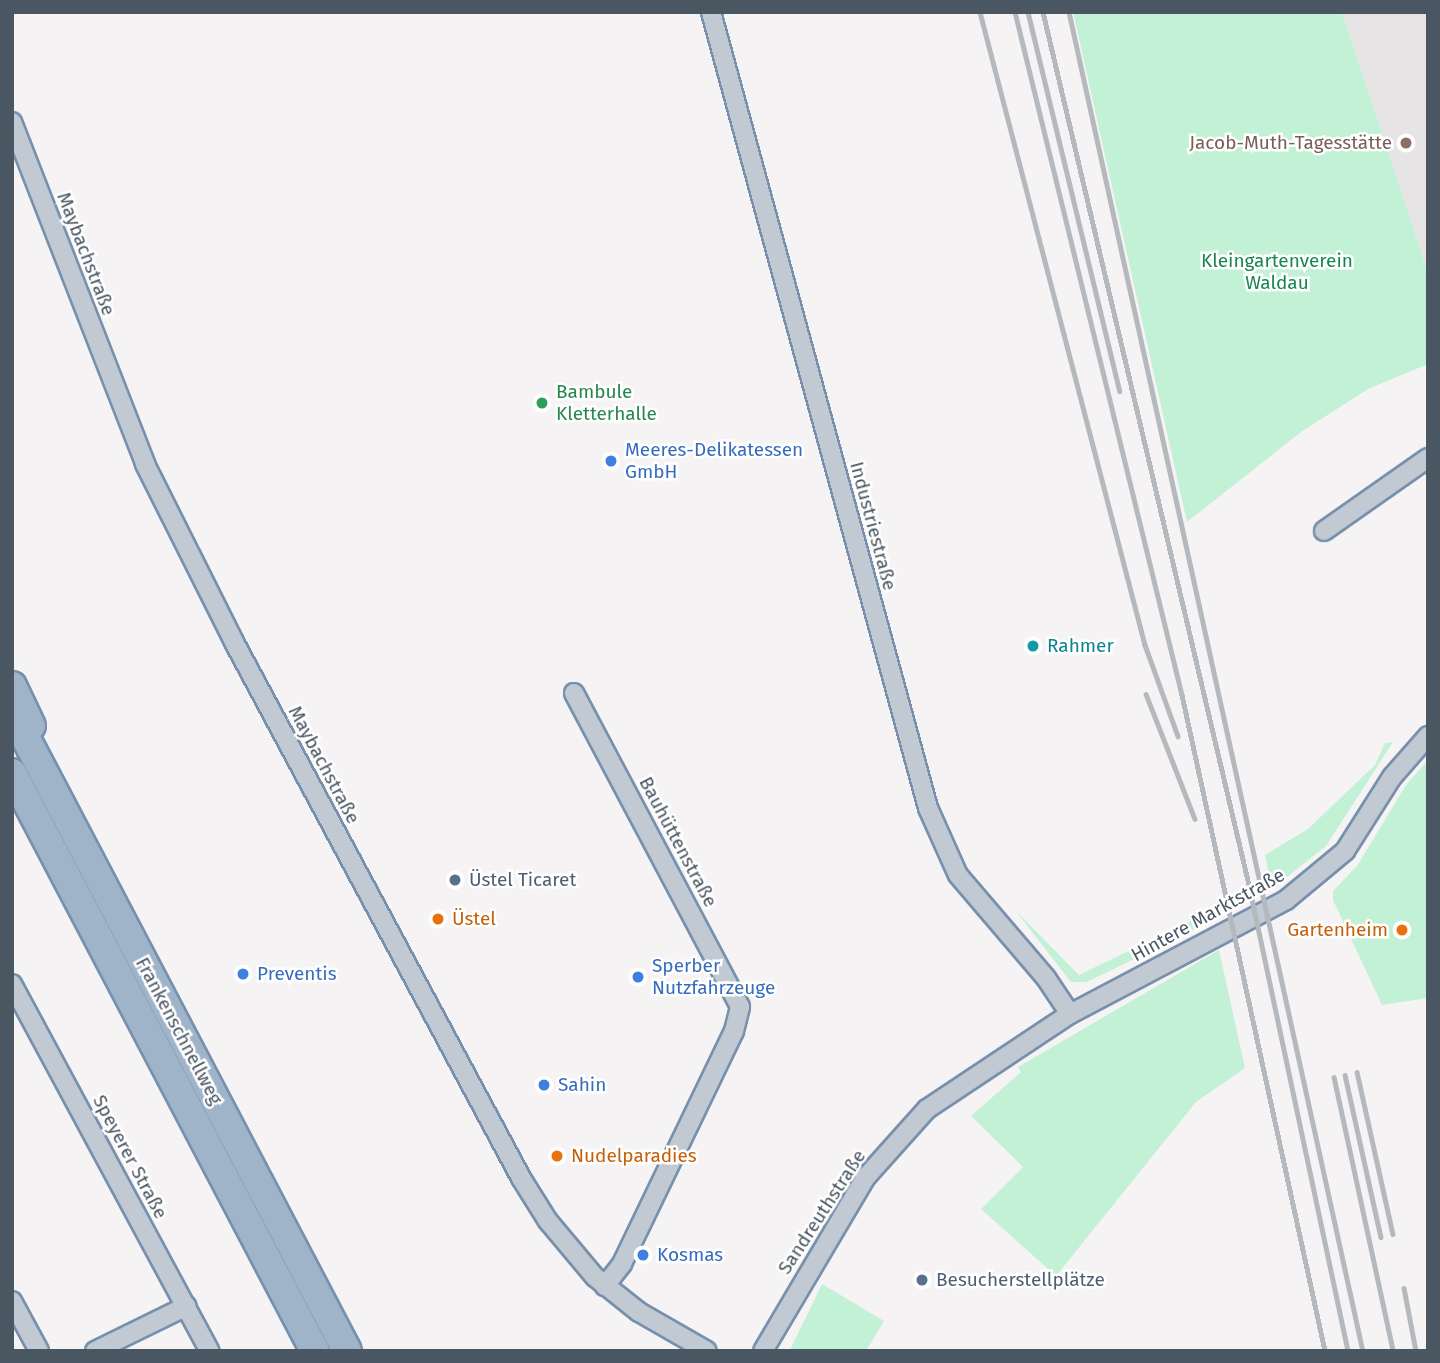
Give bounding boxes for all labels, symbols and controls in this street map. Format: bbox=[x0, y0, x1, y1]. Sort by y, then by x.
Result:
place label: Jacob-Muth-Tagesstätte bbox=[1189, 132, 1392, 154]
marker: Jacob-Muth-Tagesstätte bbox=[1398, 135, 1414, 151]
street label: Maybachstraße bbox=[52, 189, 120, 319]
park label: Kleingartenverein Waldau bbox=[1201, 250, 1353, 294]
place label: Bambule Kletterhalle bbox=[556, 381, 657, 425]
marker: Bambule Kletterhalle bbox=[534, 395, 550, 411]
place label: Meeres-Delikatessen GmbH bbox=[625, 439, 803, 483]
marker: Meeres-Delikatessen GmbH bbox=[603, 453, 619, 469]
street label: Industriestraße bbox=[845, 459, 901, 593]
place label: Rahmer bbox=[1047, 635, 1114, 657]
marker: Rahmer bbox=[1025, 638, 1041, 654]
street label: Maybachstraße bbox=[283, 702, 365, 828]
street label: Bauhüttenstraße bbox=[634, 773, 722, 911]
street label: Hintere Marktstraße bbox=[1127, 863, 1289, 967]
place label: Üstel Ticaret bbox=[469, 869, 576, 891]
marker: Üstel Ticaret bbox=[447, 872, 463, 888]
place label: Üstel bbox=[452, 908, 496, 930]
marker: Üstel bbox=[430, 911, 446, 927]
place label: Gartenheim bbox=[1287, 919, 1388, 941]
marker: Gartenheim bbox=[1394, 922, 1410, 938]
street label: Frankenschnellweg bbox=[131, 954, 227, 1108]
place label: Sperber Nutzfahrzeuge bbox=[652, 955, 775, 999]
place label: Preventis bbox=[257, 963, 337, 985]
marker: Preventis bbox=[235, 966, 251, 982]
marker: Sperber Nutzfahrzeuge bbox=[630, 969, 646, 985]
place label: Sahin bbox=[558, 1074, 606, 1096]
marker: Sahin bbox=[536, 1077, 552, 1093]
street label: Speyerer Straße bbox=[88, 1091, 172, 1223]
place label: Nudelparadies bbox=[571, 1145, 697, 1167]
street label: Sandreuthstraße bbox=[773, 1146, 871, 1278]
marker: Nudelparadies bbox=[549, 1148, 565, 1164]
place label: Kosmas bbox=[657, 1244, 723, 1266]
marker: Kosmas bbox=[635, 1247, 651, 1263]
place label: Besucherstellplätze bbox=[936, 1269, 1105, 1291]
marker: Besucherstellplätze bbox=[914, 1272, 930, 1288]

